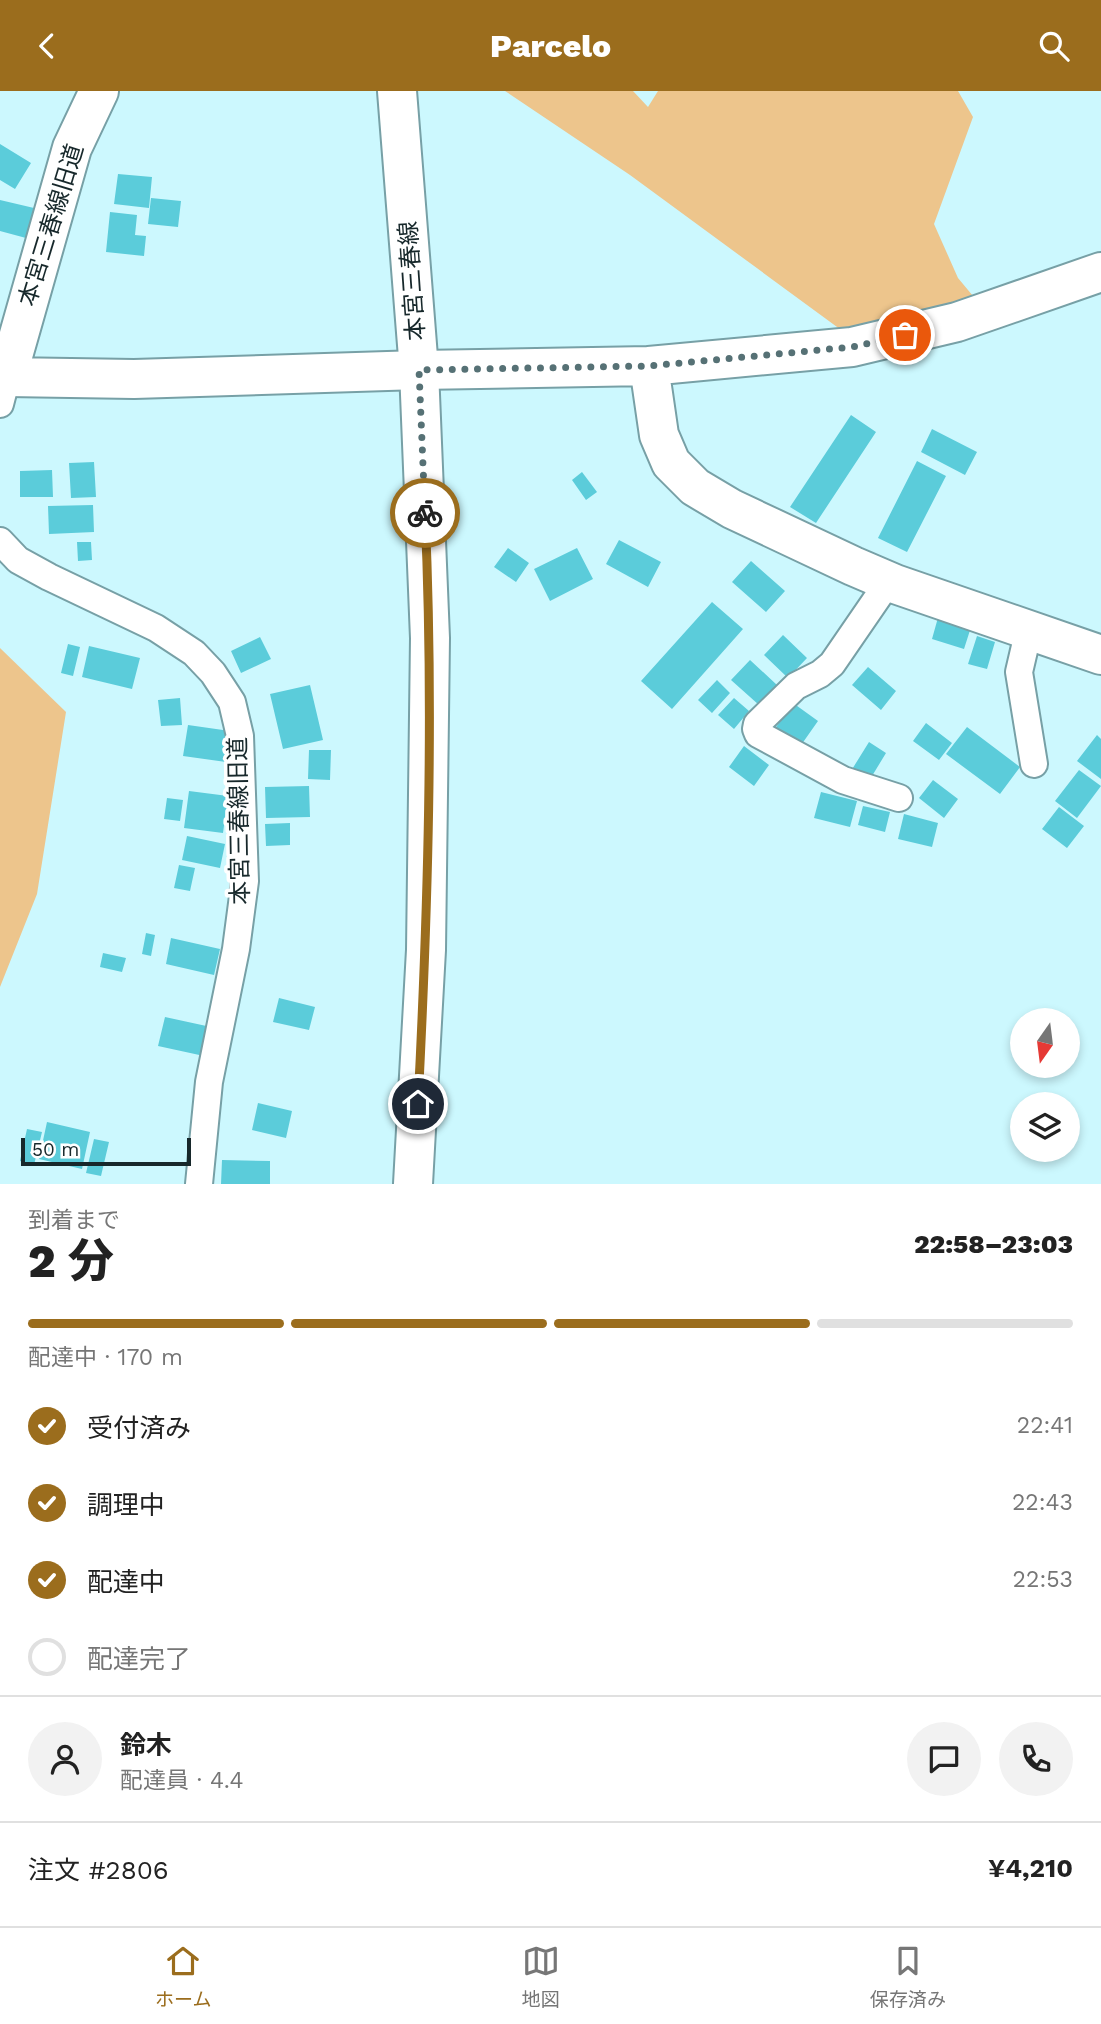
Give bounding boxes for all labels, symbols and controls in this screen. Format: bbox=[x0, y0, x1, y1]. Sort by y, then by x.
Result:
icon: back bbox=[28, 27, 66, 65]
text: Parcelo bbox=[490, 27, 611, 65]
icon: search bbox=[1035, 27, 1073, 65]
street label: 本宮三春線旧道 bbox=[13, 141, 89, 309]
street label: 本宮三春線 bbox=[394, 220, 430, 342]
pin bbox=[875, 305, 935, 365]
icon: bag bbox=[886, 316, 924, 354]
courier bbox=[390, 478, 460, 548]
icon: bike bbox=[406, 494, 444, 532]
street label: 本宮三春線旧道 bbox=[224, 737, 254, 905]
north arrow bbox=[1010, 1008, 1080, 1078]
map controls bbox=[1010, 1008, 1080, 1162]
pin bbox=[388, 1074, 448, 1134]
icon: home bbox=[399, 1085, 437, 1123]
button: layers bbox=[1010, 1092, 1080, 1162]
scale bar bbox=[21, 1135, 191, 1167]
text: 50 m bbox=[32, 1138, 79, 1161]
text: 到着まで bbox=[28, 1207, 120, 1234]
text: 22:58–23:03 bbox=[914, 1229, 1073, 1259]
text: 2 分 bbox=[28, 1234, 114, 1288]
text: 配達中 · 170 m bbox=[28, 1344, 183, 1371]
icon: check bbox=[28, 1407, 66, 1445]
text: 22:41 bbox=[1017, 1412, 1073, 1439]
text: 受付済み bbox=[87, 1413, 191, 1443]
icon: check bbox=[28, 1484, 66, 1522]
text: 22:43 bbox=[1012, 1489, 1073, 1516]
text: 調理中 bbox=[87, 1490, 165, 1520]
icon: check bbox=[28, 1561, 66, 1599]
text: 22:53 bbox=[1013, 1566, 1073, 1593]
text: 配達中 bbox=[87, 1567, 165, 1597]
text: 配達完了 bbox=[87, 1644, 191, 1674]
button: person bbox=[28, 1722, 102, 1796]
button: chat bbox=[907, 1722, 981, 1796]
button: phone bbox=[999, 1722, 1073, 1796]
text: 鈴木 bbox=[120, 1730, 172, 1760]
text: 配達員 · 4.4 bbox=[120, 1767, 244, 1794]
text: ¥4,210 bbox=[988, 1853, 1073, 1883]
text: 注文 #2806 bbox=[28, 1855, 169, 1885]
tab: ホーム bbox=[155, 1942, 212, 2011]
tab: 地図 bbox=[522, 1942, 560, 2011]
tab: 保存済み bbox=[870, 1942, 946, 2011]

